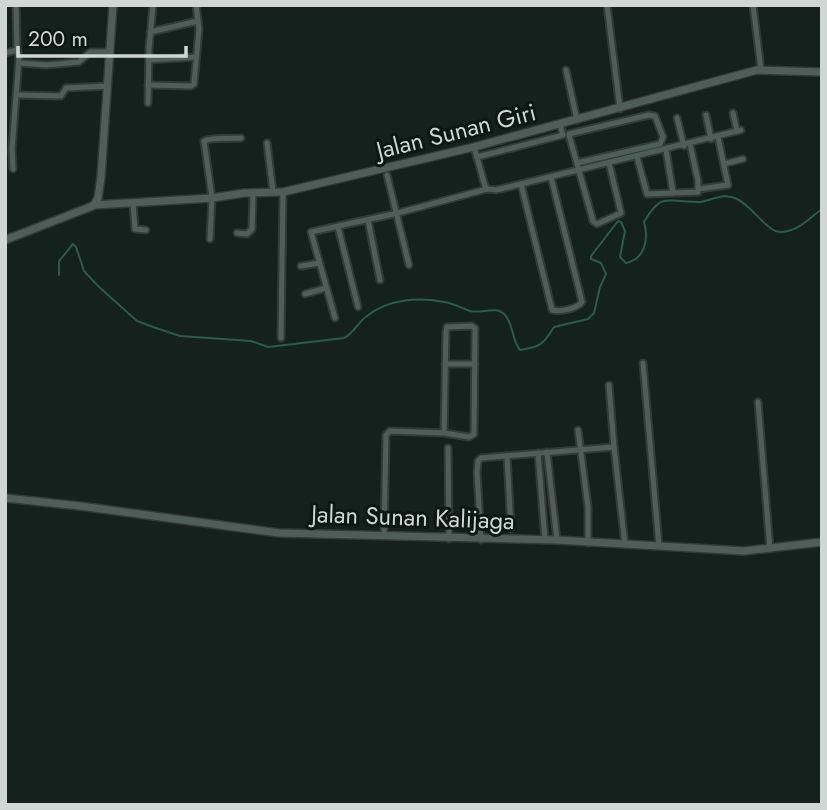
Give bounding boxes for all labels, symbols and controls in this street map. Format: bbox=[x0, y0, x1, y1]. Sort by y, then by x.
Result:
scale bar bbox=[18, 14, 186, 58]
text: 200 m bbox=[28, 24, 88, 54]
street label: Jalan Sunan Giri bbox=[370, 94, 539, 168]
street label: Jalan Sunan Kalijaga bbox=[308, 496, 515, 538]

